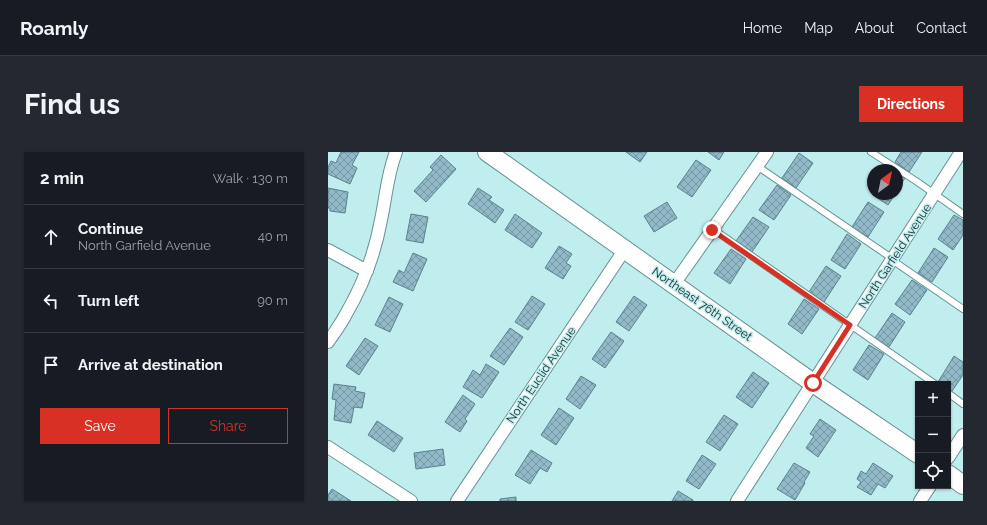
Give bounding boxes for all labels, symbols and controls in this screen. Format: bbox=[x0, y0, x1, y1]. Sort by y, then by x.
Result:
text: Roamly bbox=[20, 17, 88, 39]
text: Home bbox=[743, 20, 782, 36]
text: Map bbox=[804, 20, 833, 36]
text: About bbox=[855, 20, 894, 36]
text: Contact bbox=[916, 20, 967, 36]
button: Directions bbox=[859, 86, 963, 122]
text: Find us bbox=[24, 88, 120, 121]
north arrow bbox=[867, 164, 903, 200]
text: 2 min bbox=[40, 168, 84, 188]
text: Walk · 130 m bbox=[213, 171, 288, 186]
street label: North Garfield Avenue bbox=[856, 201, 934, 311]
text: Continue bbox=[78, 220, 143, 238]
route end bbox=[703, 221, 721, 239]
icon: ahead bbox=[40, 226, 62, 248]
text: 40 m bbox=[258, 229, 288, 244]
text: North Garfield Avenue bbox=[78, 238, 211, 253]
street label: Northeast 76th Street bbox=[649, 264, 755, 344]
icon: left bbox=[40, 290, 62, 312]
text: Turn left bbox=[78, 292, 139, 310]
text: 90 m bbox=[257, 293, 288, 308]
street label: North Euclid Avenue bbox=[503, 324, 579, 426]
icon: arrive bbox=[40, 354, 62, 376]
text: Arrive at destination bbox=[78, 356, 223, 374]
route start bbox=[804, 374, 822, 392]
map controls bbox=[915, 381, 951, 489]
button: + bbox=[915, 381, 951, 417]
button: Save bbox=[40, 408, 160, 444]
button: Share bbox=[168, 408, 288, 444]
button: − bbox=[915, 417, 951, 453]
button: locate bbox=[915, 453, 951, 489]

